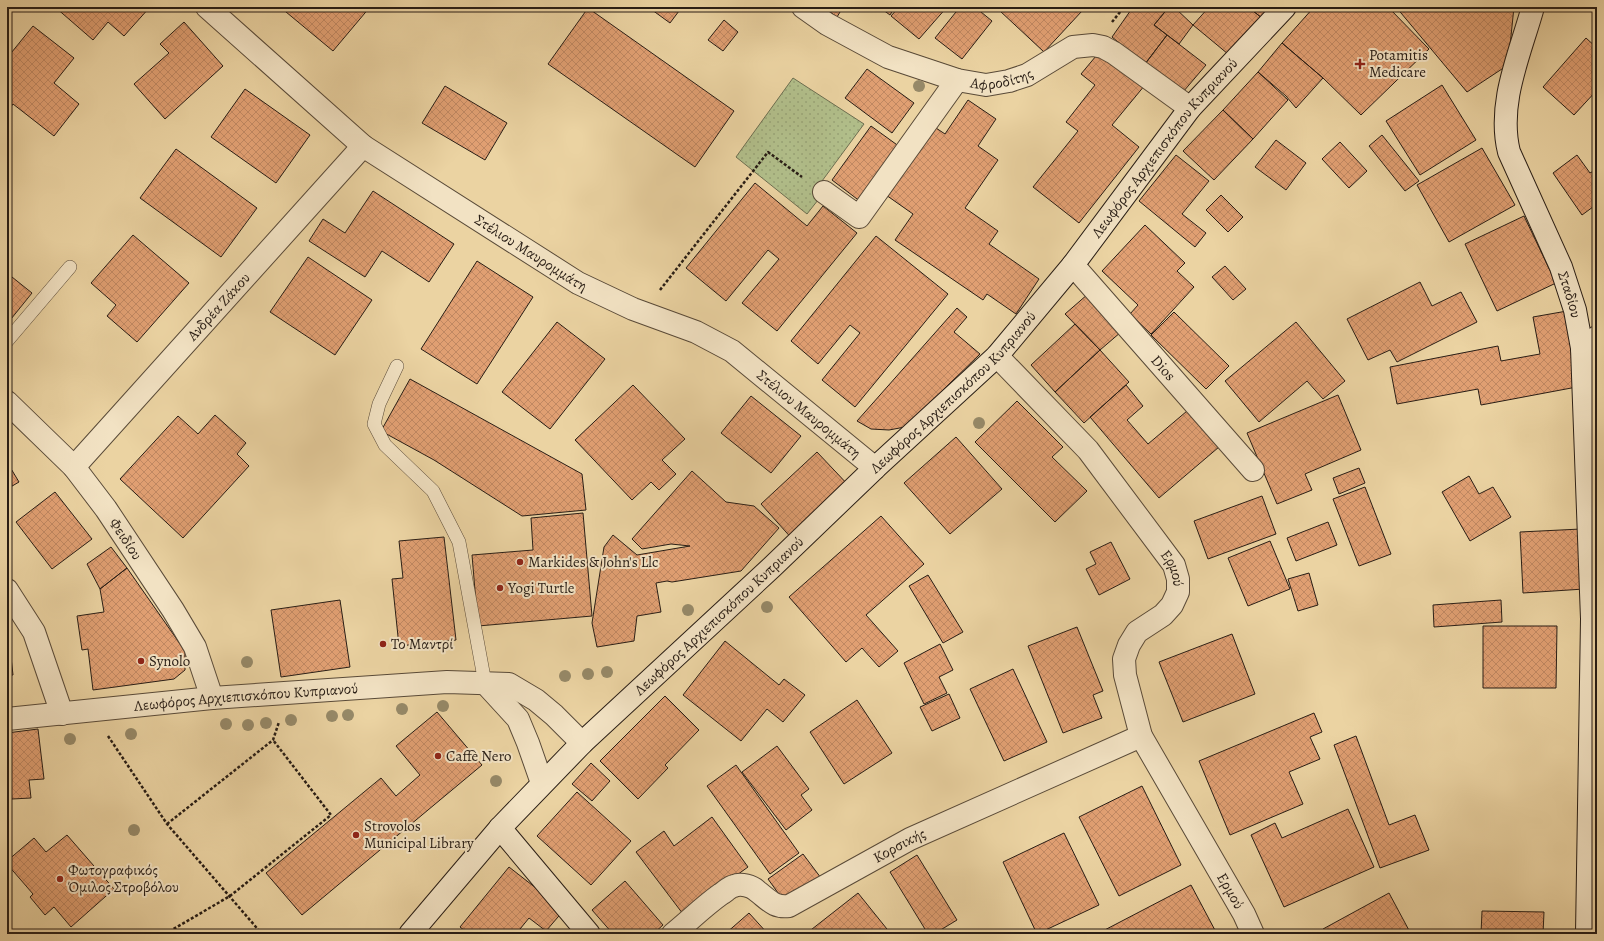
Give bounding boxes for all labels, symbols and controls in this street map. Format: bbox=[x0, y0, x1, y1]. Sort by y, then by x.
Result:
place label: Potamitis Medicare bbox=[1369, 45, 1428, 82]
street label: Λεωφόρος Αρχιεπισκόπου Κυπριανού bbox=[1086, 53, 1242, 243]
marker: Potamitis Medicare bbox=[1354, 58, 1366, 70]
street label: Αφροδίτης bbox=[968, 64, 1037, 95]
street label: Στέλιου Μαυρομμάτη bbox=[471, 210, 590, 296]
street label: Ανδρέα Ζάκου bbox=[182, 268, 255, 346]
street label: Σταδίου bbox=[1553, 269, 1586, 320]
street label: Λεωφόρος Αρχιεπισκόπου Κυπριανού bbox=[865, 307, 1041, 478]
street label: Dios bbox=[1147, 351, 1180, 385]
street label: Στέλιου Μαυρομμάτη bbox=[753, 365, 866, 463]
street label: Φειδίου bbox=[105, 514, 147, 564]
street label: Λεωφόρος Αρχιεπισκόπου Κυπριανού bbox=[629, 532, 808, 700]
street label: Ερμού bbox=[1156, 546, 1188, 587]
place label: Markides & John's Llc bbox=[528, 552, 658, 572]
marker: Markides & John's Llc bbox=[515, 557, 525, 567]
place label: Yogi Turtle bbox=[507, 578, 575, 598]
marker: Yogi Turtle bbox=[495, 583, 505, 593]
place label: Το Μαντρί bbox=[391, 634, 453, 654]
marker: Το Μαντρί bbox=[378, 639, 388, 649]
place label: Synolo bbox=[149, 651, 190, 671]
marker: Synolo bbox=[136, 656, 146, 666]
street label: Λεωφόρος Αρχιεπισκόπου Κυπριανού bbox=[132, 678, 359, 716]
place label: Caffè Nero bbox=[446, 746, 512, 766]
marker: Caffè Nero bbox=[433, 751, 443, 761]
place label: Strovolos Municipal Library bbox=[364, 816, 474, 853]
street label: Κορσικής bbox=[869, 823, 929, 868]
marker: Strovolos Municipal Library bbox=[351, 830, 361, 840]
place label: Φωτογραφικός Όμιλος Στροβόλου bbox=[67, 860, 179, 897]
street label: Ερμού bbox=[1212, 869, 1249, 913]
marker: Φωτογραφικός Όμιλος Στροβόλου bbox=[55, 874, 65, 884]

